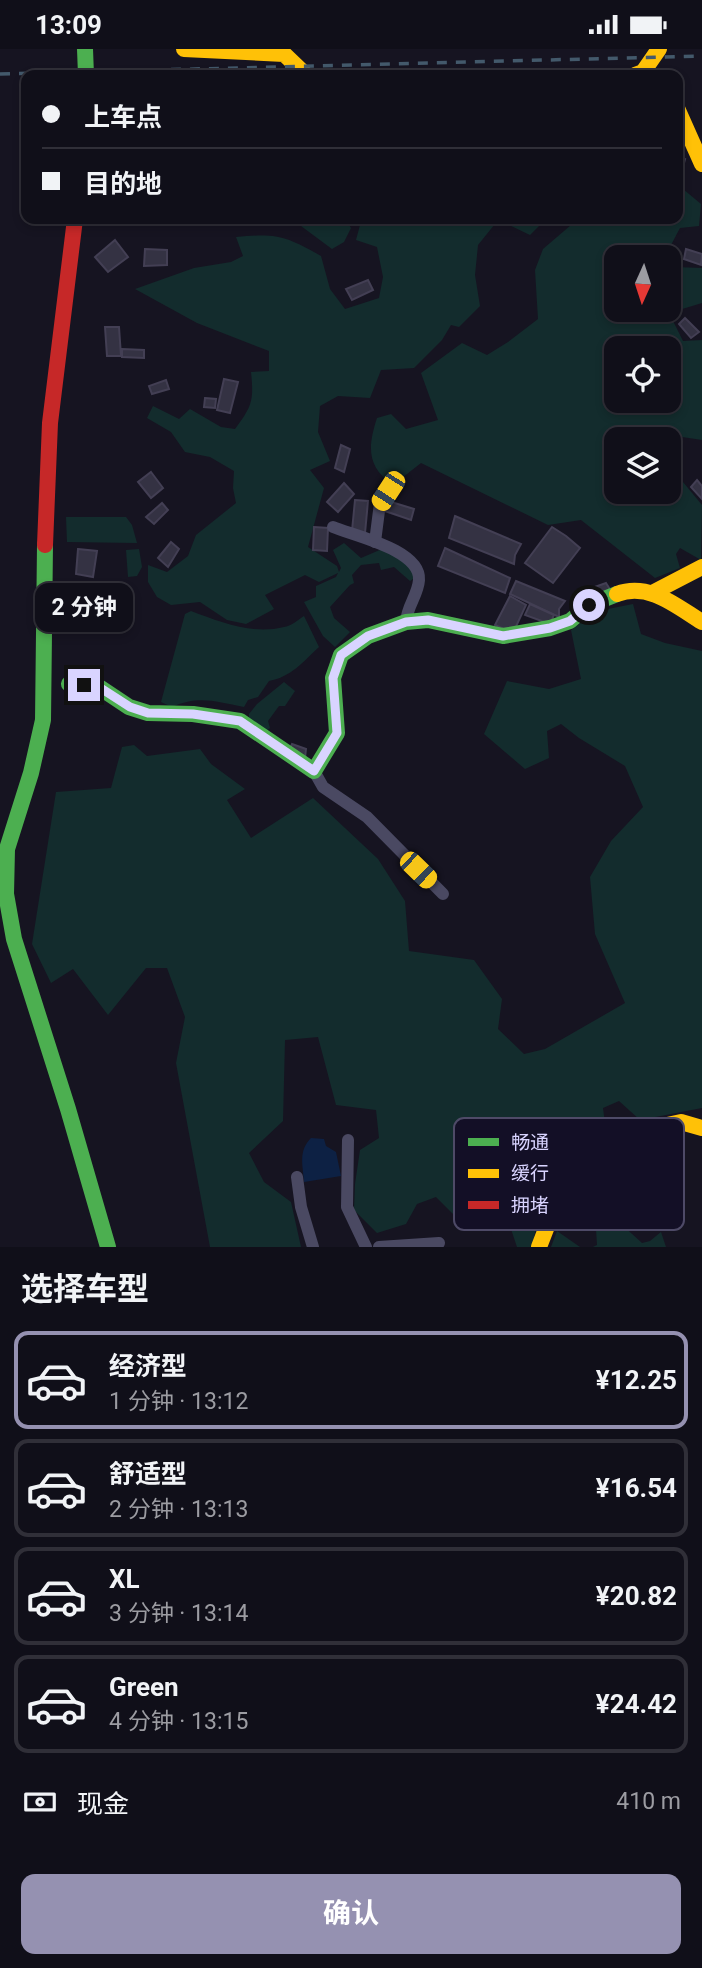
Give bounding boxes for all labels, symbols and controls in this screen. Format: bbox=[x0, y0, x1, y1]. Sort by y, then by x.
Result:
text: 13:09 bbox=[35, 10, 102, 40]
text: 上车点 bbox=[84, 102, 162, 132]
text: 目的地 bbox=[84, 169, 162, 199]
north arrow bbox=[604, 245, 681, 322]
map controls bbox=[604, 245, 681, 504]
button: locate bbox=[604, 336, 681, 413]
button: layers bbox=[604, 427, 681, 504]
car bbox=[368, 468, 409, 514]
callout: 2 分钟 bbox=[35, 583, 133, 633]
route start bbox=[573, 589, 605, 621]
text: 2 分钟 bbox=[52, 594, 116, 621]
route end bbox=[68, 669, 100, 701]
car bbox=[396, 848, 441, 892]
legend bbox=[454, 1118, 684, 1230]
text: 畅通 bbox=[511, 1131, 549, 1154]
text: 缓行 bbox=[511, 1162, 549, 1185]
text: 拥堵 bbox=[511, 1194, 549, 1217]
text: 选择车型 bbox=[21, 1270, 149, 1308]
icon: car bbox=[25, 1349, 88, 1412]
text: 经济型 bbox=[109, 1351, 187, 1381]
text: ¥12.25 bbox=[596, 1365, 677, 1395]
text: 1 分钟 · 13:12 bbox=[109, 1388, 248, 1415]
icon: car bbox=[25, 1457, 88, 1520]
text: 舒适型 bbox=[109, 1459, 187, 1489]
text: ¥16.54 bbox=[596, 1473, 677, 1503]
text: 2 分钟 · 13:13 bbox=[109, 1496, 248, 1523]
text: XL bbox=[109, 1564, 140, 1594]
icon: car bbox=[25, 1565, 88, 1628]
text: ¥20.82 bbox=[596, 1581, 677, 1611]
text: 3 分钟 · 13:14 bbox=[109, 1600, 248, 1627]
text: Green bbox=[109, 1672, 179, 1702]
icon: car bbox=[25, 1673, 88, 1736]
text: ¥24.42 bbox=[596, 1689, 677, 1719]
text: 4 分钟 · 13:15 bbox=[109, 1708, 248, 1735]
icon: cash bbox=[21, 1783, 59, 1821]
text: 410 m bbox=[616, 1788, 681, 1815]
text: 现金 bbox=[77, 1789, 129, 1819]
button: 确认 bbox=[21, 1874, 681, 1954]

